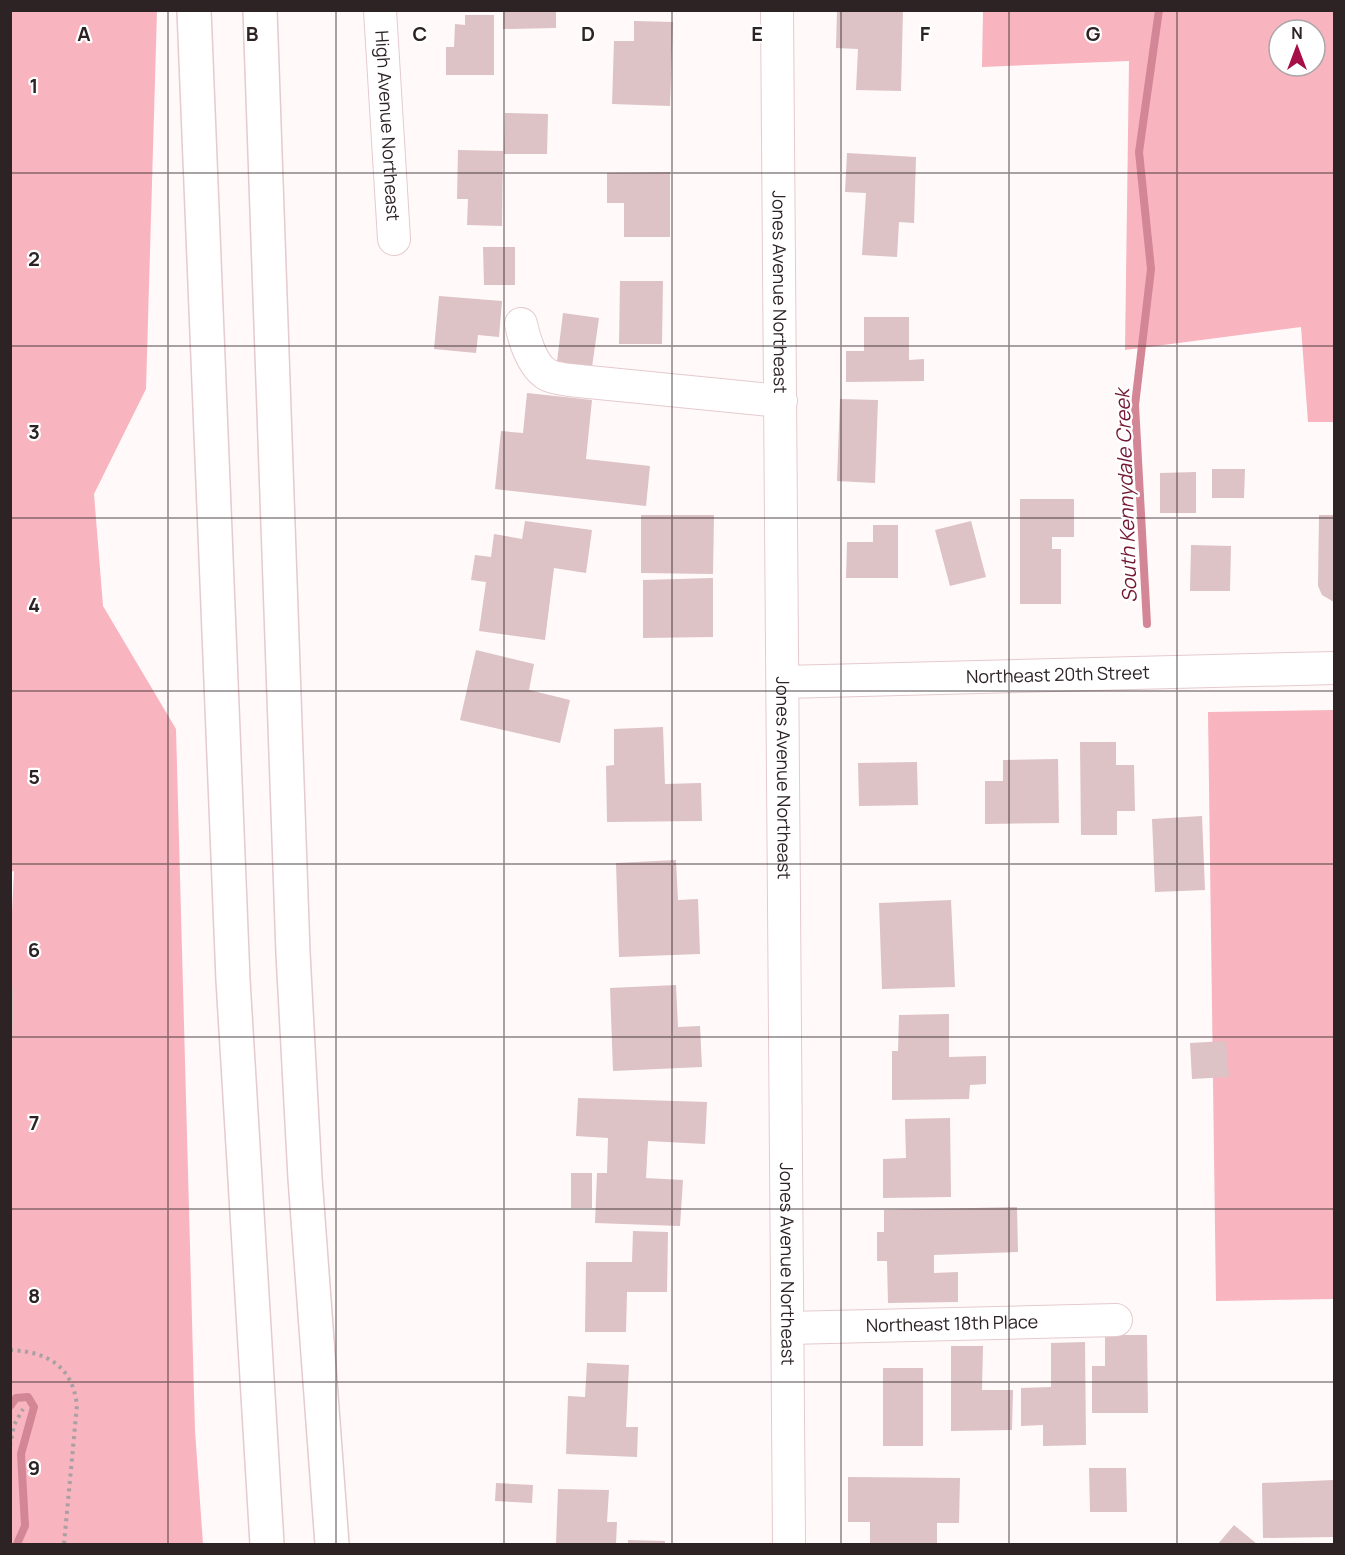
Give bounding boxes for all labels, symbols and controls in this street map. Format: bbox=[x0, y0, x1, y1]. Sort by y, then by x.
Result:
north arrow bbox=[1267, 18, 1327, 78]
text: A bbox=[77, 20, 91, 47]
text: B bbox=[246, 20, 259, 47]
text: C bbox=[413, 20, 427, 47]
text: D bbox=[581, 20, 595, 47]
text: E bbox=[751, 20, 763, 47]
text: F bbox=[920, 20, 931, 47]
text: G bbox=[1086, 20, 1101, 47]
text: N bbox=[1291, 22, 1303, 44]
street label: High Avenue Northeast bbox=[370, 30, 406, 222]
text: 1 bbox=[30, 72, 38, 99]
street label: Jones Avenue Northeast bbox=[767, 190, 793, 394]
text: 2 bbox=[28, 245, 40, 272]
water label: South Kennydale Creek bbox=[1108, 386, 1143, 603]
text: 3 bbox=[28, 418, 40, 445]
text: 4 bbox=[28, 591, 40, 618]
street label: Northeast 20th Street bbox=[966, 660, 1150, 688]
street label: Jones Avenue Northeast bbox=[771, 676, 797, 880]
text: 5 bbox=[28, 763, 40, 790]
text: 6 bbox=[28, 936, 40, 963]
text: 7 bbox=[29, 1109, 39, 1136]
street label: Jones Avenue Northeast bbox=[775, 1162, 801, 1366]
text: 8 bbox=[28, 1282, 40, 1309]
street label: Northeast 18th Place bbox=[865, 1309, 1038, 1337]
text: 9 bbox=[28, 1454, 40, 1481]

